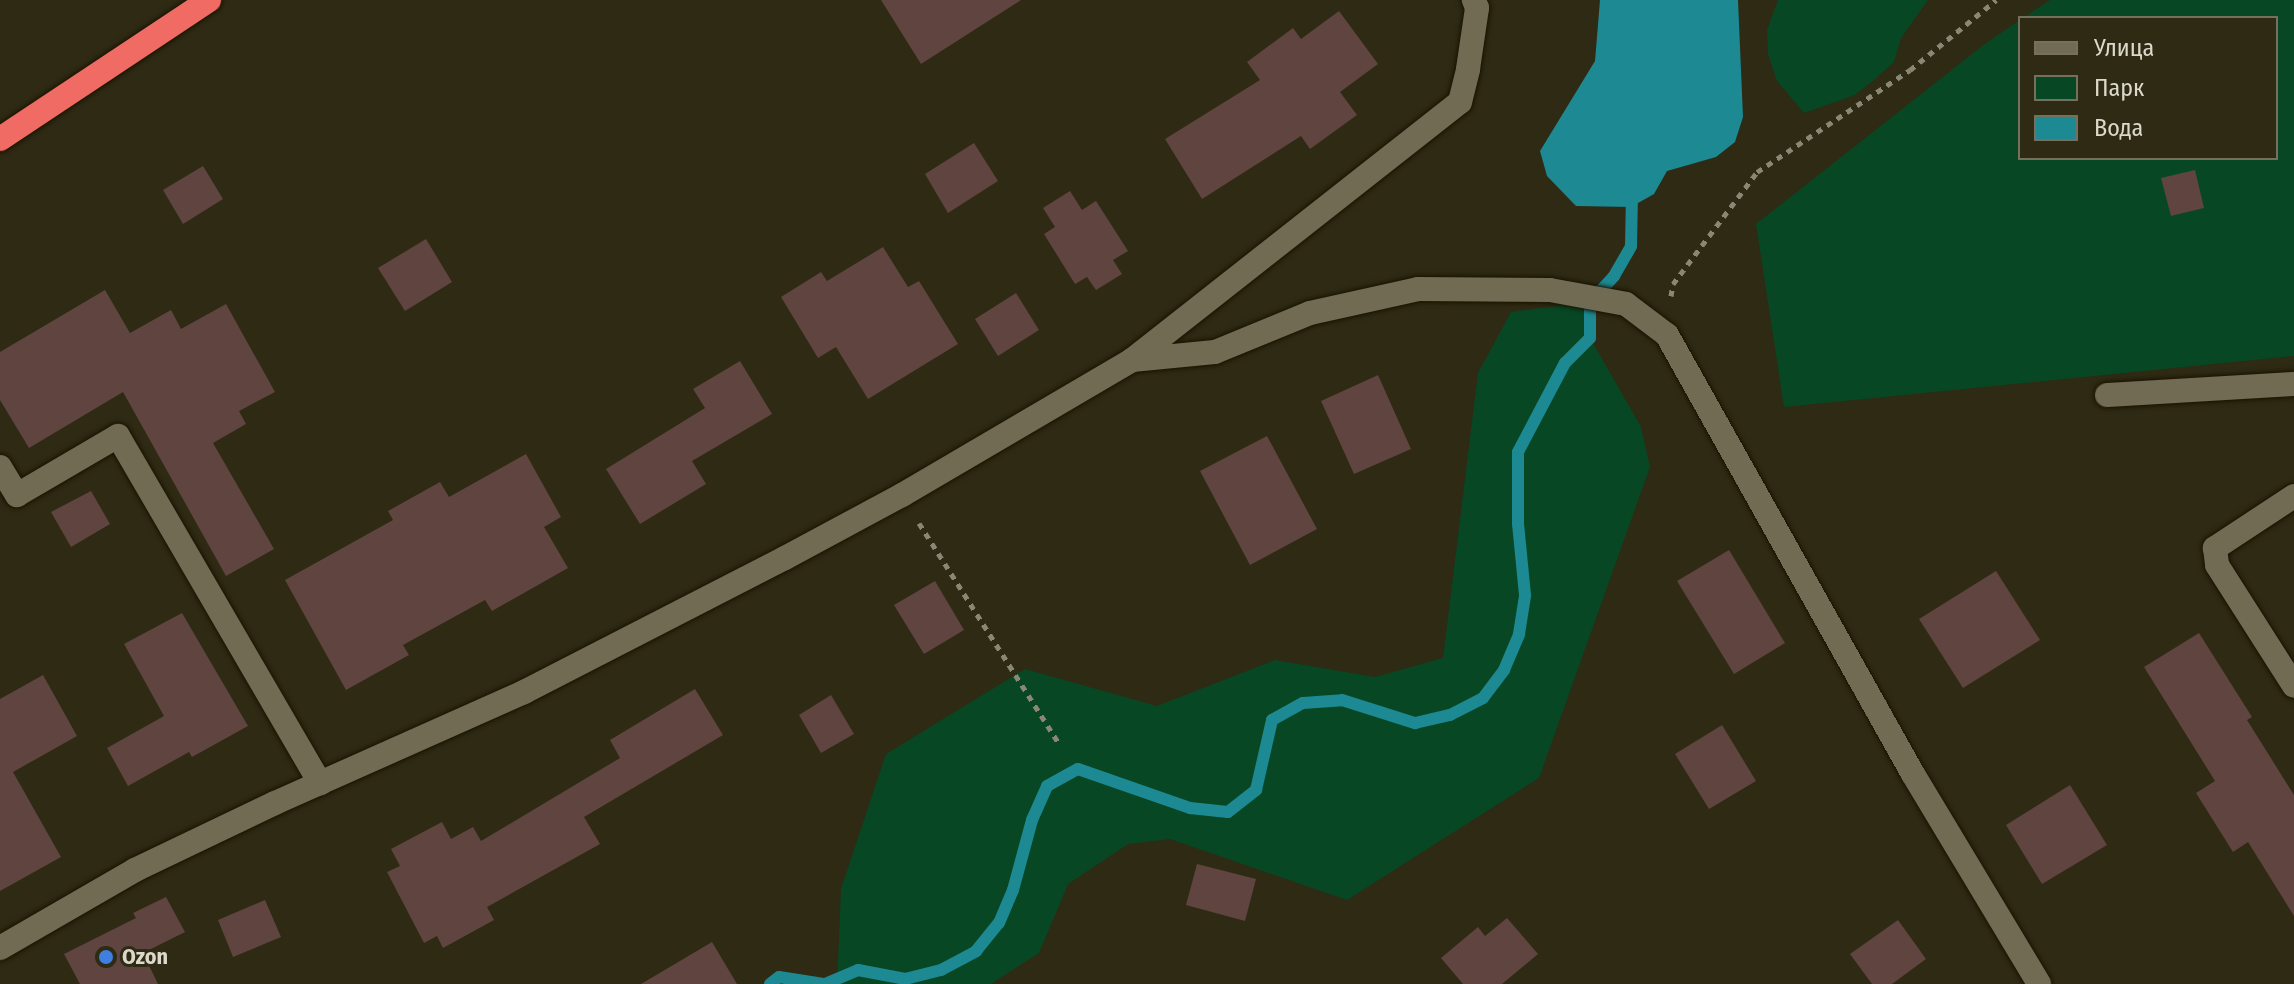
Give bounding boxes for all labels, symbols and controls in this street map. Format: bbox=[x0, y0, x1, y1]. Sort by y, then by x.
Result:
legend bbox=[2018, 16, 2278, 160]
text: Улица bbox=[2094, 34, 2154, 62]
text: Парк bbox=[2094, 74, 2144, 102]
text: Вода bbox=[2094, 114, 2143, 142]
place label: Ozon bbox=[122, 944, 168, 970]
marker: Ozon bbox=[97, 948, 115, 966]

